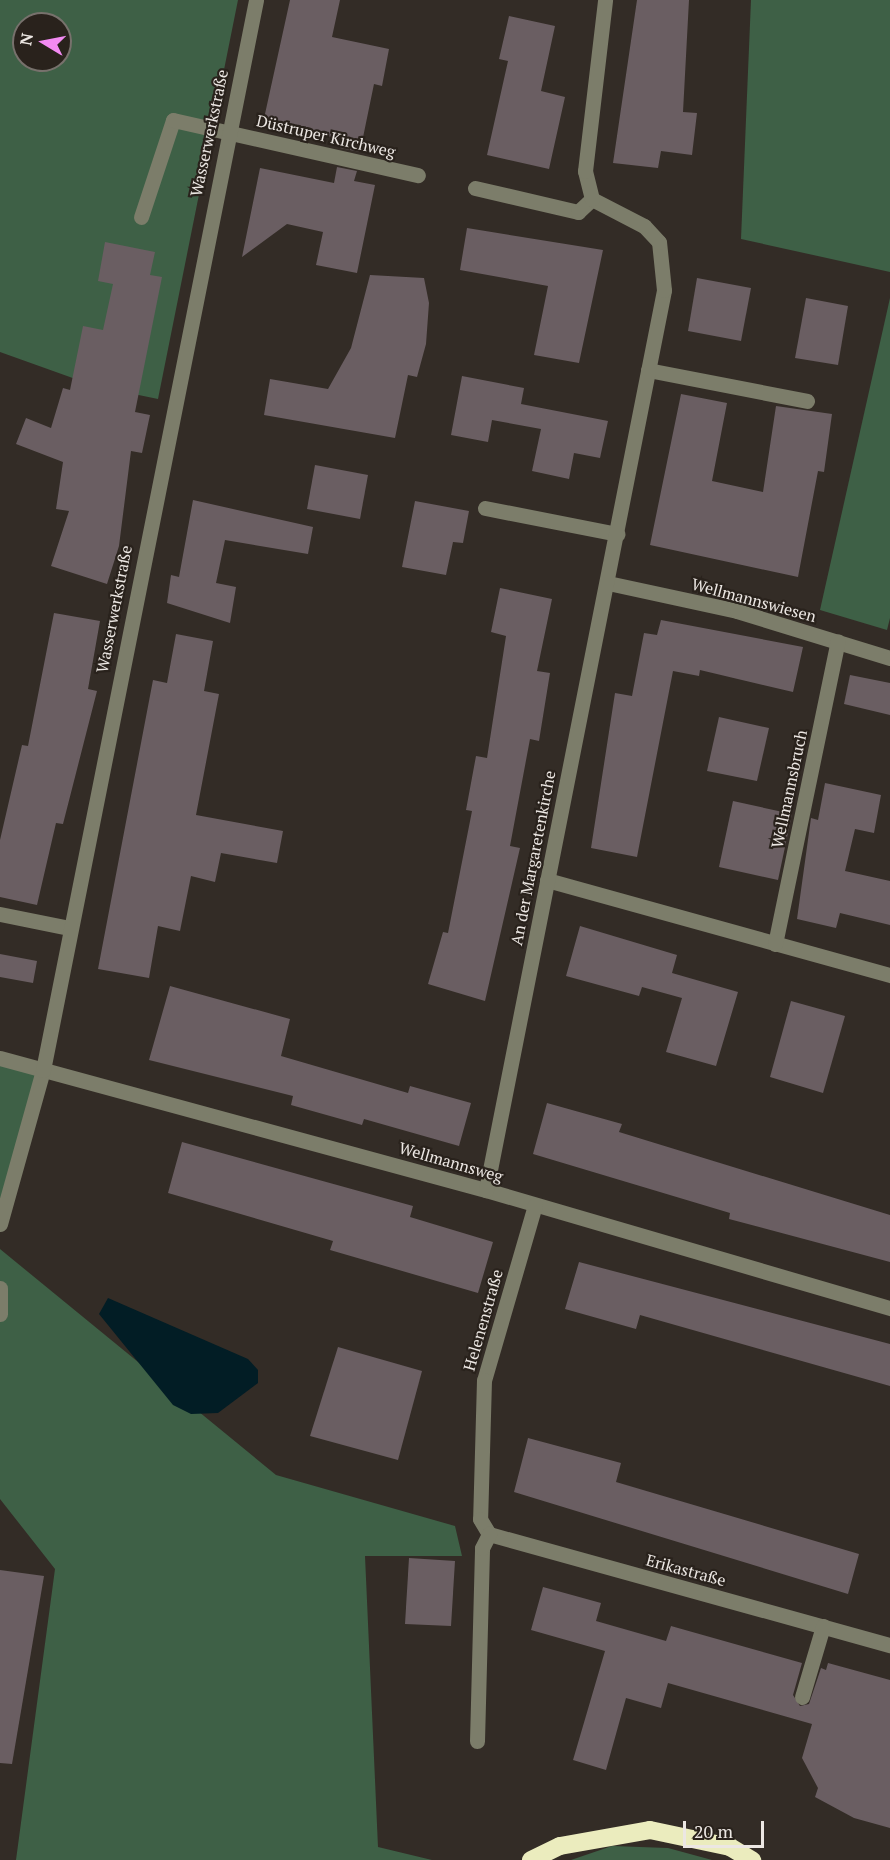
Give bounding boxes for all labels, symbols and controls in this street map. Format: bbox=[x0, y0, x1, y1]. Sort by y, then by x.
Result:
north arrow bbox=[12, 12, 72, 72]
text: N bbox=[14, 31, 38, 47]
street label: Wasserwerkstraße bbox=[186, 68, 232, 198]
street label: Düstruper Kirchweg bbox=[255, 111, 397, 161]
street label: Wasserwerkstraße bbox=[92, 544, 136, 674]
street label: Wellmannswiesen bbox=[690, 574, 818, 626]
street label: Wellmannsbruch bbox=[767, 728, 811, 850]
street label: An der Margaretenkirche bbox=[507, 769, 559, 947]
street label: Wellmannsweg bbox=[397, 1138, 505, 1186]
street label: Helenenstraße bbox=[459, 1267, 507, 1373]
street label: Erikastraße bbox=[644, 1550, 728, 1590]
scale bar bbox=[686, 1809, 767, 1847]
text: 20 m bbox=[694, 1819, 733, 1843]

